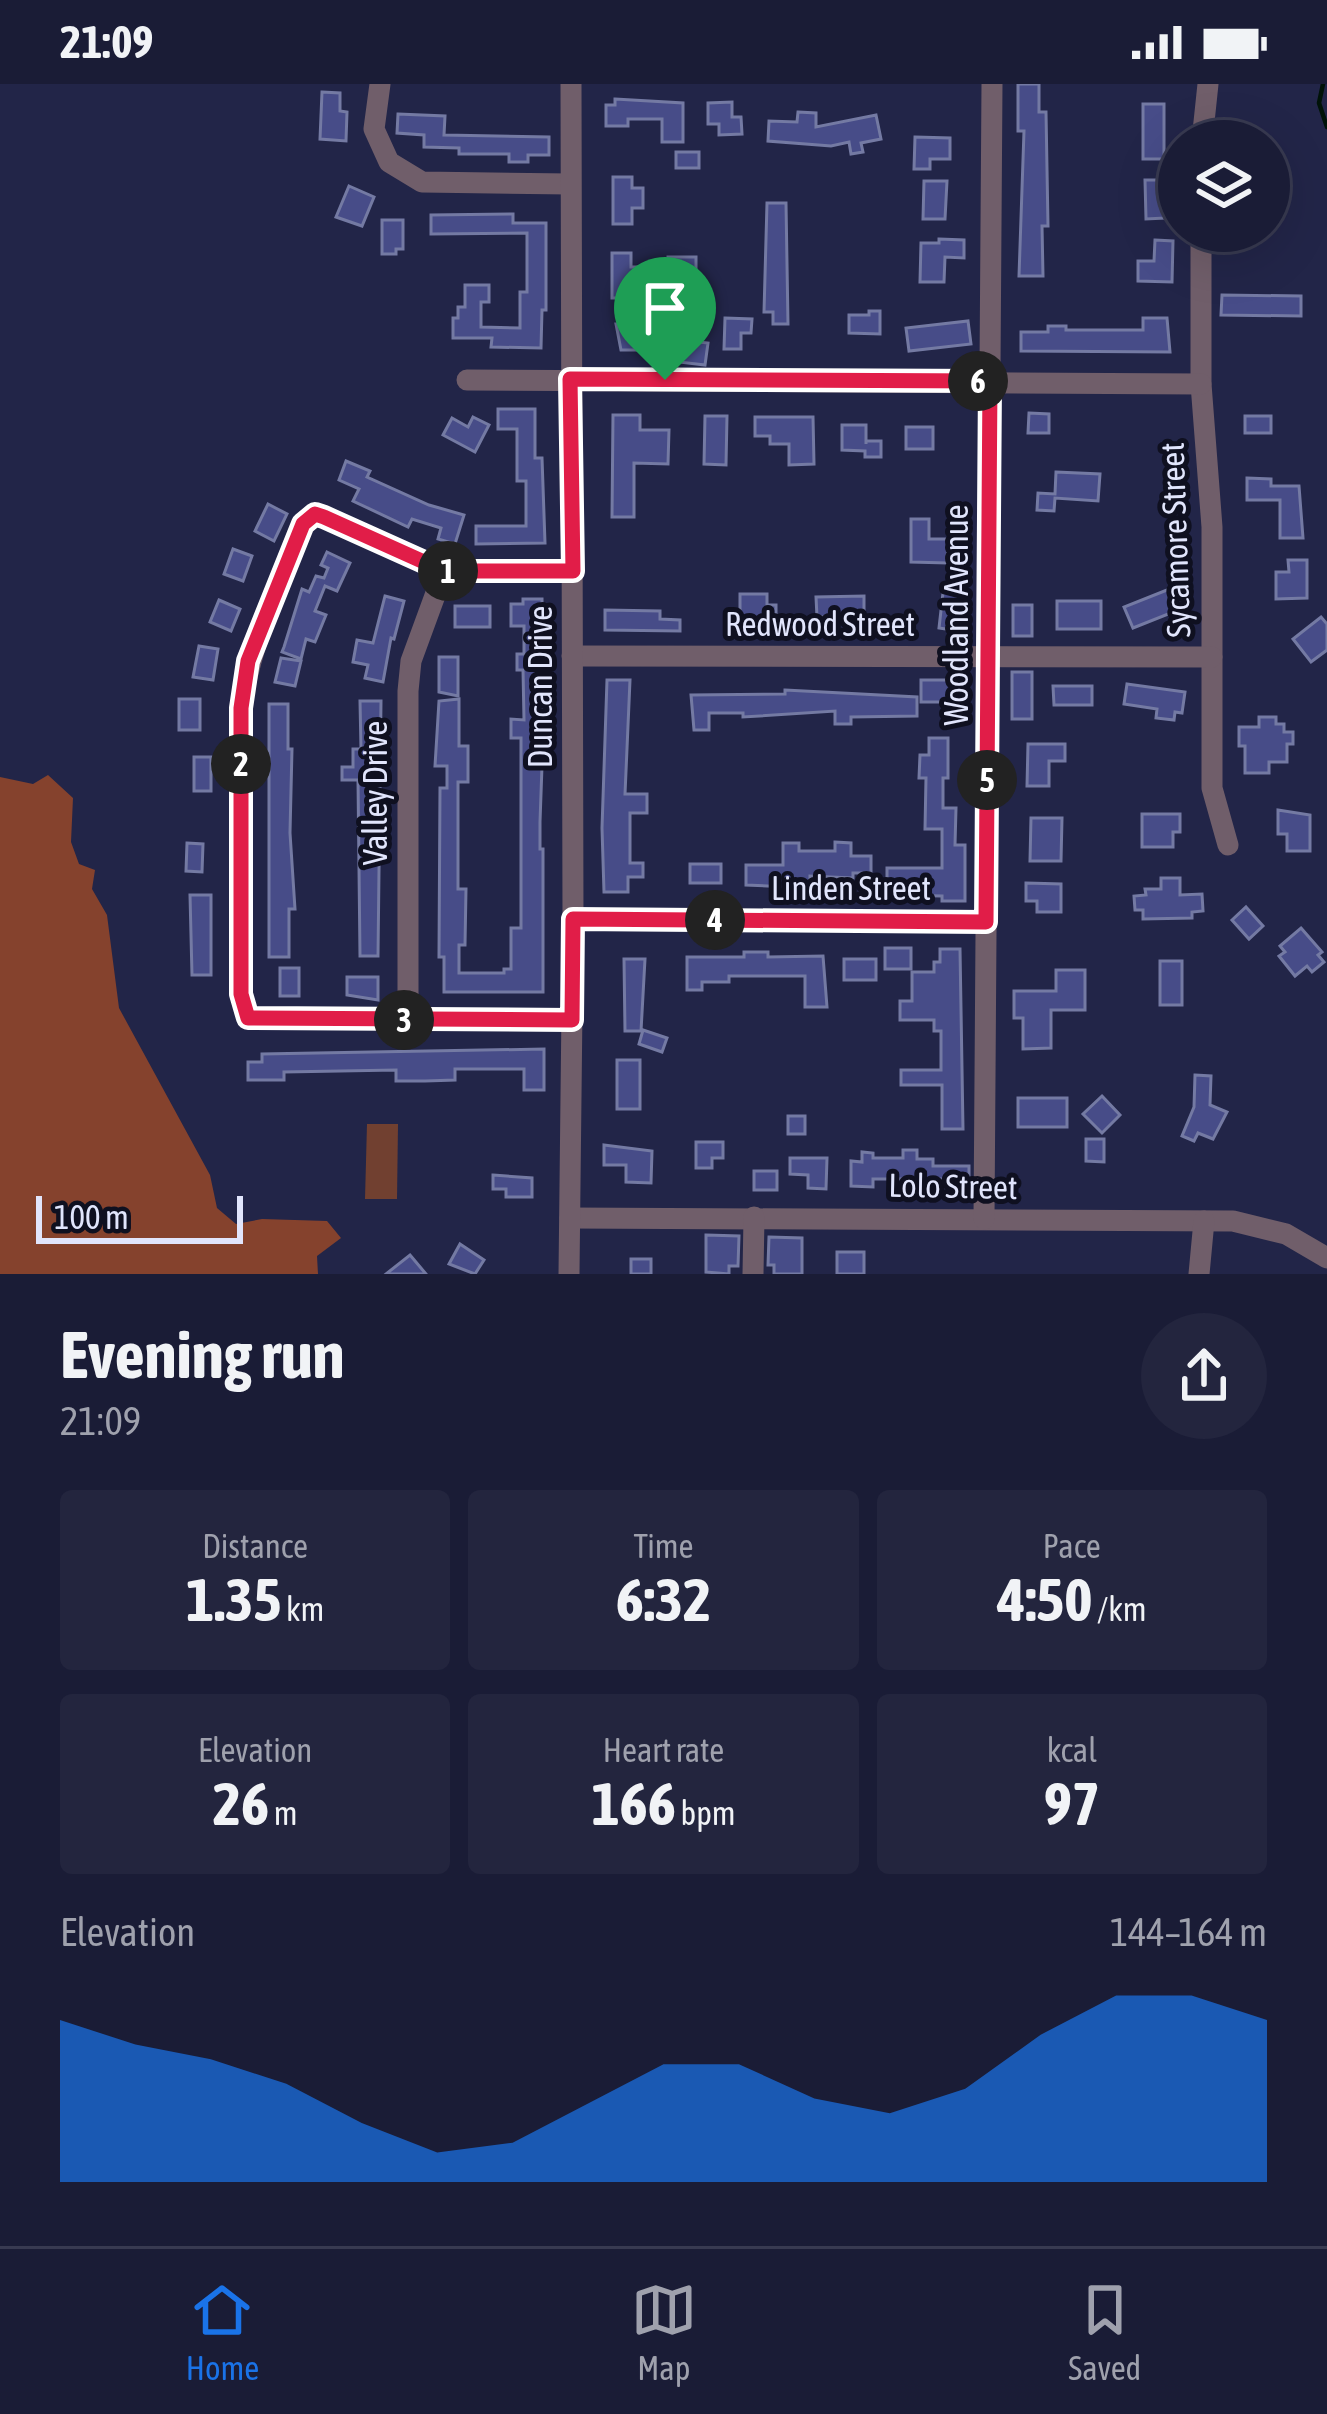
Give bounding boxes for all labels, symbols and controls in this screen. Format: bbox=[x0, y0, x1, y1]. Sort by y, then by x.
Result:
text: 21:09 bbox=[60, 16, 154, 68]
map controls bbox=[1158, 120, 1290, 252]
button: layers bbox=[1158, 120, 1290, 252]
pin bbox=[614, 257, 716, 380]
icon: arrive bbox=[632, 275, 698, 341]
pin: 6 bbox=[948, 351, 1008, 411]
text: 6 bbox=[970, 362, 986, 400]
street label: Sycamore Street bbox=[1153, 442, 1197, 638]
street label: Woodland Avenue bbox=[937, 504, 975, 726]
pin: 1 bbox=[418, 541, 478, 601]
text: 1 bbox=[440, 552, 456, 590]
street label: Redwood Street bbox=[725, 605, 915, 643]
street label: Duncan Drive bbox=[521, 606, 559, 768]
street label: Valley Drive bbox=[356, 721, 394, 865]
pin: 2 bbox=[211, 734, 271, 794]
text: 2 bbox=[233, 745, 249, 783]
pin: 5 bbox=[957, 750, 1017, 810]
text: 5 bbox=[979, 761, 995, 799]
street label: Linden Street bbox=[771, 869, 931, 907]
pin: 4 bbox=[685, 890, 745, 950]
text: 4 bbox=[707, 901, 723, 939]
pin: 3 bbox=[374, 990, 434, 1050]
text: 3 bbox=[396, 1001, 412, 1039]
street label: Lolo Street bbox=[888, 1166, 1018, 1206]
scale bar bbox=[36, 1190, 243, 1243]
text: 100 m bbox=[54, 1198, 129, 1236]
button: share bbox=[1141, 1313, 1267, 1439]
text: Evening run bbox=[60, 1316, 345, 1392]
text: 21:09 bbox=[60, 1399, 141, 1443]
text: Distance bbox=[202, 1527, 308, 1565]
text: Time bbox=[633, 1527, 694, 1565]
text: Pace bbox=[1043, 1527, 1101, 1565]
text: 1.35 bbox=[186, 1565, 281, 1634]
text: 6:32 bbox=[616, 1565, 711, 1634]
text: 4:50 bbox=[997, 1565, 1092, 1634]
text: km bbox=[281, 1590, 324, 1628]
text: /km bbox=[1092, 1590, 1146, 1628]
text: Elevation bbox=[198, 1731, 312, 1769]
text: Heart rate bbox=[603, 1731, 724, 1769]
text: kcal bbox=[1047, 1731, 1097, 1769]
text: 26 bbox=[213, 1769, 269, 1838]
text: 166 bbox=[591, 1769, 676, 1838]
text: 97 bbox=[1044, 1769, 1100, 1838]
text: m bbox=[269, 1794, 298, 1832]
text: bpm bbox=[676, 1794, 736, 1832]
text: Elevation bbox=[60, 1910, 195, 1954]
text: 144–164 m bbox=[1110, 1910, 1267, 1954]
tab: Home bbox=[186, 2277, 259, 2387]
tab: Map bbox=[631, 2277, 697, 2387]
tab: Saved bbox=[1068, 2277, 1141, 2387]

